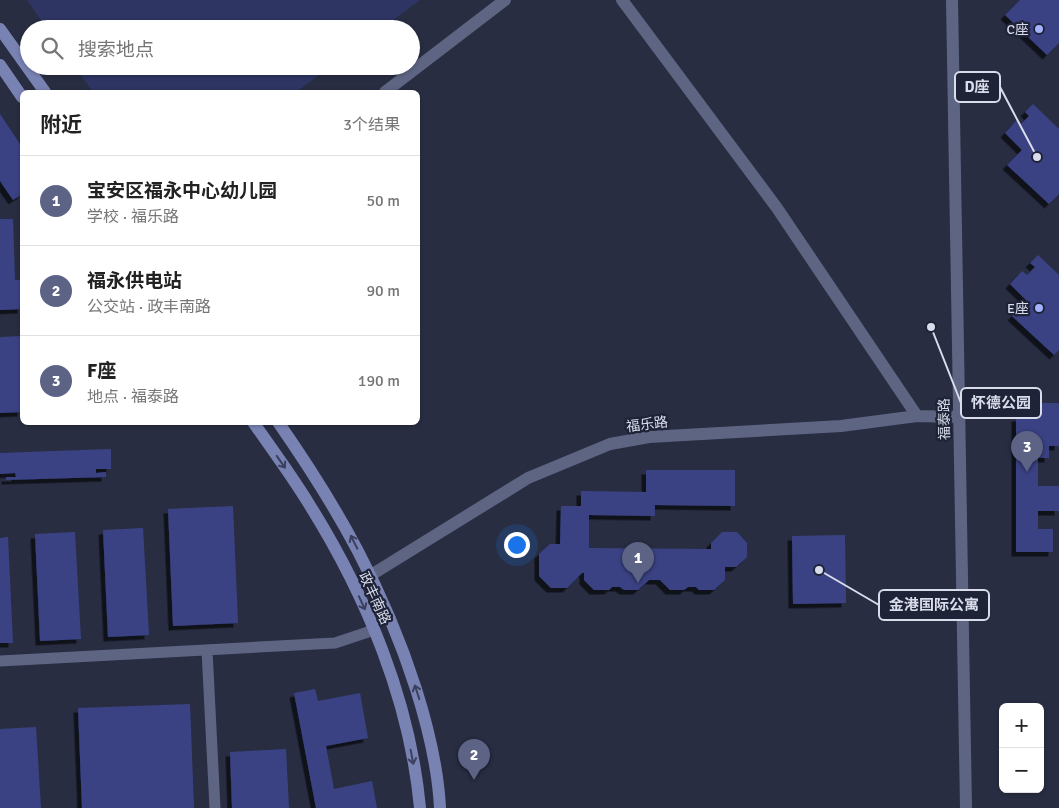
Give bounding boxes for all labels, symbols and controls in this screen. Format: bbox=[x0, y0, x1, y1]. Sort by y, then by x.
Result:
search box bbox=[20, 20, 420, 75]
place label: C座 bbox=[1007, 21, 1029, 38]
marker: C座 bbox=[1033, 23, 1045, 35]
icon: search bbox=[38, 34, 66, 62]
text: 搜索地点 bbox=[78, 38, 154, 62]
callout: D座 bbox=[955, 72, 1000, 102]
text: D座 bbox=[964, 78, 990, 96]
text: 附近 bbox=[40, 112, 82, 138]
text: 3个结果 bbox=[343, 115, 400, 135]
text: 宝安区福永中心幼儿园 bbox=[87, 179, 277, 203]
text: 1 bbox=[52, 191, 60, 211]
text: 50 m bbox=[366, 191, 400, 211]
text: 学校 · 福乐路 bbox=[87, 207, 179, 227]
text: 福永供电站 bbox=[87, 269, 182, 293]
text: 2 bbox=[52, 281, 60, 301]
text: 90 m bbox=[366, 281, 400, 301]
text: 公交站 · 政丰南路 bbox=[87, 297, 211, 317]
place label: E座 bbox=[1007, 300, 1029, 317]
marker: E座 bbox=[1033, 302, 1045, 314]
text: F座 bbox=[87, 359, 116, 383]
text: 3 bbox=[52, 371, 60, 391]
text: 190 m bbox=[358, 371, 400, 391]
text: 地点 · 福泰路 bbox=[87, 387, 179, 407]
callout: 怀德公园 bbox=[961, 388, 1041, 418]
text: 怀德公园 bbox=[971, 394, 1031, 412]
street label: 福泰路 bbox=[936, 398, 953, 440]
street label: 福乐路 bbox=[625, 414, 669, 435]
pin: 3 bbox=[1011, 431, 1043, 472]
one-way arrow bbox=[276, 455, 286, 469]
your location bbox=[504, 532, 530, 558]
one-way arrow bbox=[349, 535, 358, 550]
pin: 1 bbox=[622, 542, 654, 583]
street label: 政丰南路 bbox=[355, 569, 394, 627]
callout: 金港国际公寓 bbox=[879, 590, 989, 620]
one-way arrow bbox=[357, 595, 367, 610]
text: 金港国际公寓 bbox=[889, 596, 979, 614]
one-way arrow bbox=[411, 684, 421, 700]
map controls bbox=[999, 703, 1044, 793]
button: + bbox=[999, 703, 1044, 748]
pin: 2 bbox=[458, 739, 490, 780]
button: − bbox=[999, 748, 1044, 793]
one-way arrow bbox=[408, 749, 418, 765]

